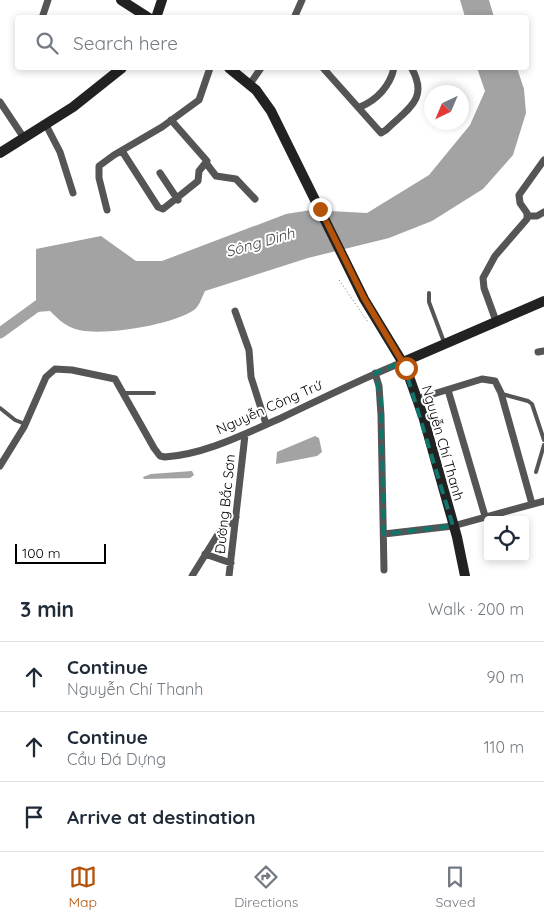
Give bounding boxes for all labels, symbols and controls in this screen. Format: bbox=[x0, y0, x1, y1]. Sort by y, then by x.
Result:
search box bbox=[15, 15, 529, 70]
icon: search bbox=[33, 29, 61, 57]
text: Search here bbox=[73, 31, 178, 55]
north arrow bbox=[424, 85, 469, 130]
route end bbox=[309, 198, 332, 221]
water label: Sông Dinh bbox=[223, 223, 297, 261]
route start bbox=[395, 357, 418, 380]
street label: Nguyễn Công Trứ bbox=[213, 375, 326, 438]
street label: Nguyễn Chí Thanh bbox=[418, 383, 468, 503]
street label: Đường Bắc Sơn bbox=[211, 453, 239, 555]
map controls bbox=[484, 516, 529, 561]
button: locate bbox=[484, 516, 529, 561]
scale bar bbox=[15, 541, 106, 564]
text: 100 m bbox=[22, 544, 60, 562]
text: 3 min bbox=[20, 596, 74, 622]
text: Walk · 200 m bbox=[428, 599, 524, 619]
text: Continue bbox=[67, 655, 148, 679]
icon: ahead bbox=[20, 663, 48, 691]
text: 90 m bbox=[487, 667, 524, 687]
text: Nguyễn Chí Thanh bbox=[67, 679, 203, 699]
text: Continue bbox=[67, 725, 148, 749]
icon: ahead bbox=[20, 733, 48, 761]
text: 110 m bbox=[484, 737, 524, 757]
text: Cầu Đá Dựng bbox=[67, 749, 166, 769]
icon: arrive bbox=[20, 803, 48, 831]
text: Arrive at destination bbox=[67, 805, 256, 829]
tab: Map bbox=[69, 863, 97, 911]
tab: Directions bbox=[234, 863, 298, 911]
tab: Saved bbox=[435, 863, 475, 911]

